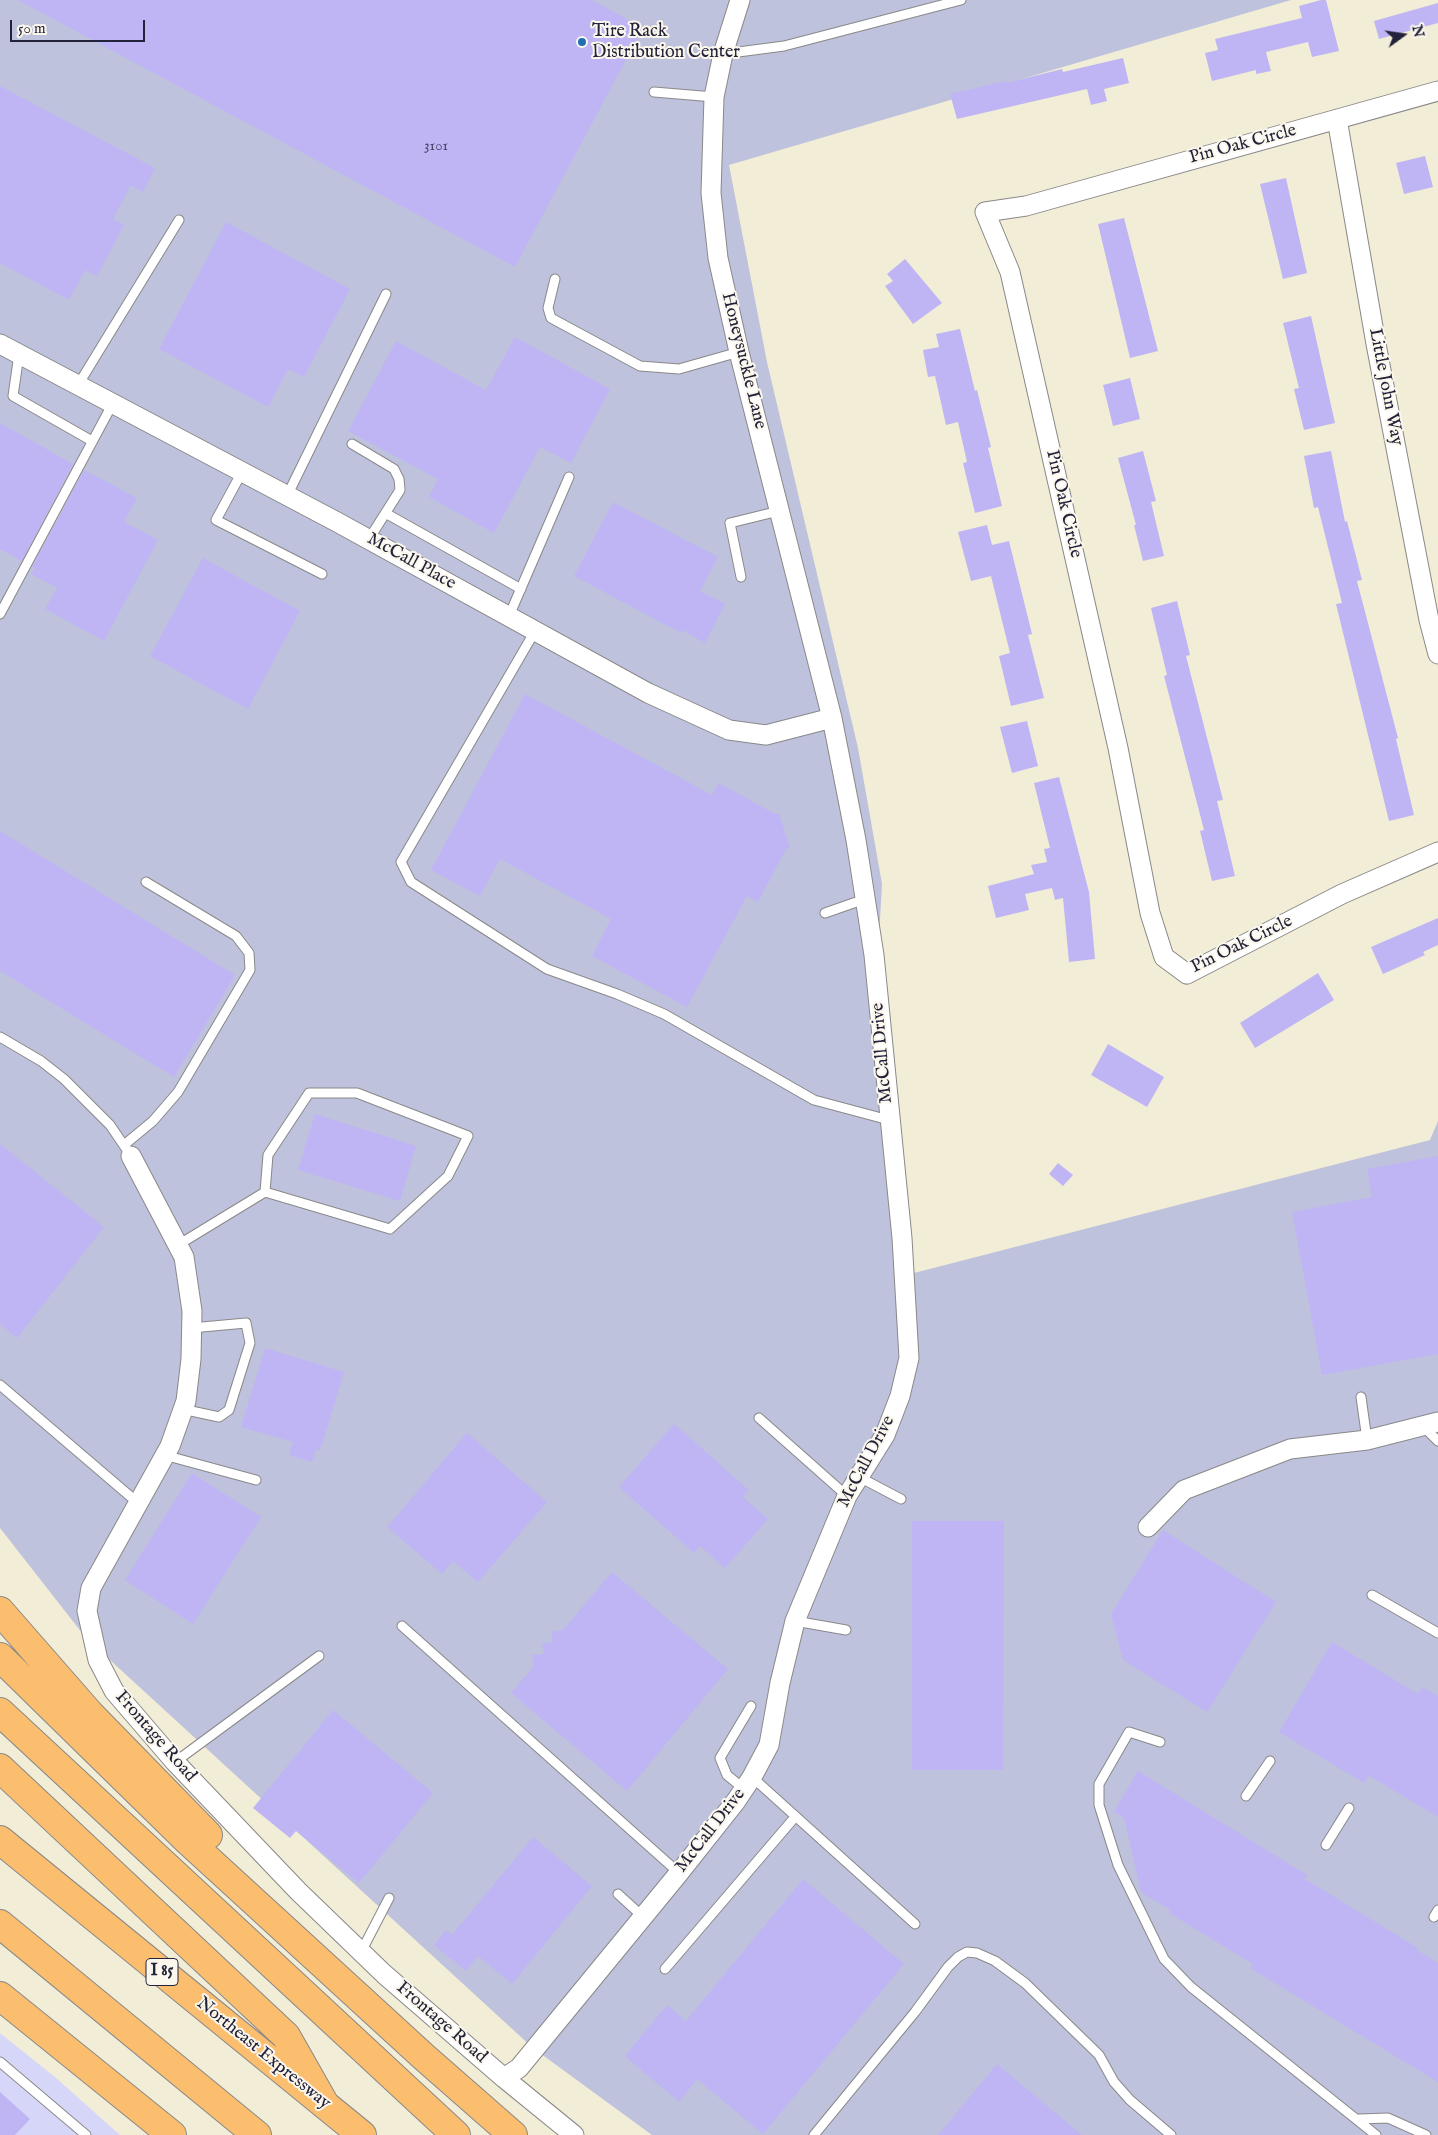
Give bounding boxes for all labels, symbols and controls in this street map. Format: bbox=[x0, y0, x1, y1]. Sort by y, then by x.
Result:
scale bar bbox=[12, 10, 148, 42]
north arrow bbox=[1378, 10, 1428, 60]
text: 50 m bbox=[18, 19, 46, 38]
place label: Tire Rack Distribution Center bbox=[592, 21, 740, 64]
text: N bbox=[1407, 23, 1428, 39]
marker: Tire Rack Distribution Center bbox=[576, 36, 588, 48]
street label: Pin Oak Circle bbox=[1187, 120, 1299, 170]
house number: 3101 bbox=[424, 138, 448, 156]
street label: Honeysuckle Lane bbox=[716, 290, 770, 432]
street label: Little John Way bbox=[1363, 327, 1407, 447]
street label: Pin Oak Circle bbox=[1040, 448, 1086, 560]
street label: McCall Place bbox=[363, 529, 459, 595]
street label: Pin Oak Circle bbox=[1188, 911, 1296, 979]
street label: McCall Drive bbox=[868, 1002, 898, 1104]
street label: McCall Drive bbox=[834, 1412, 900, 1512]
street label: Frontage Road bbox=[110, 1687, 200, 1787]
street label: McCall Drive bbox=[671, 1785, 751, 1877]
road number: I 85 bbox=[146, 1958, 178, 1985]
street label: Frontage Road bbox=[391, 1978, 491, 2068]
street label: Northeast Expressway bbox=[192, 1993, 334, 2115]

